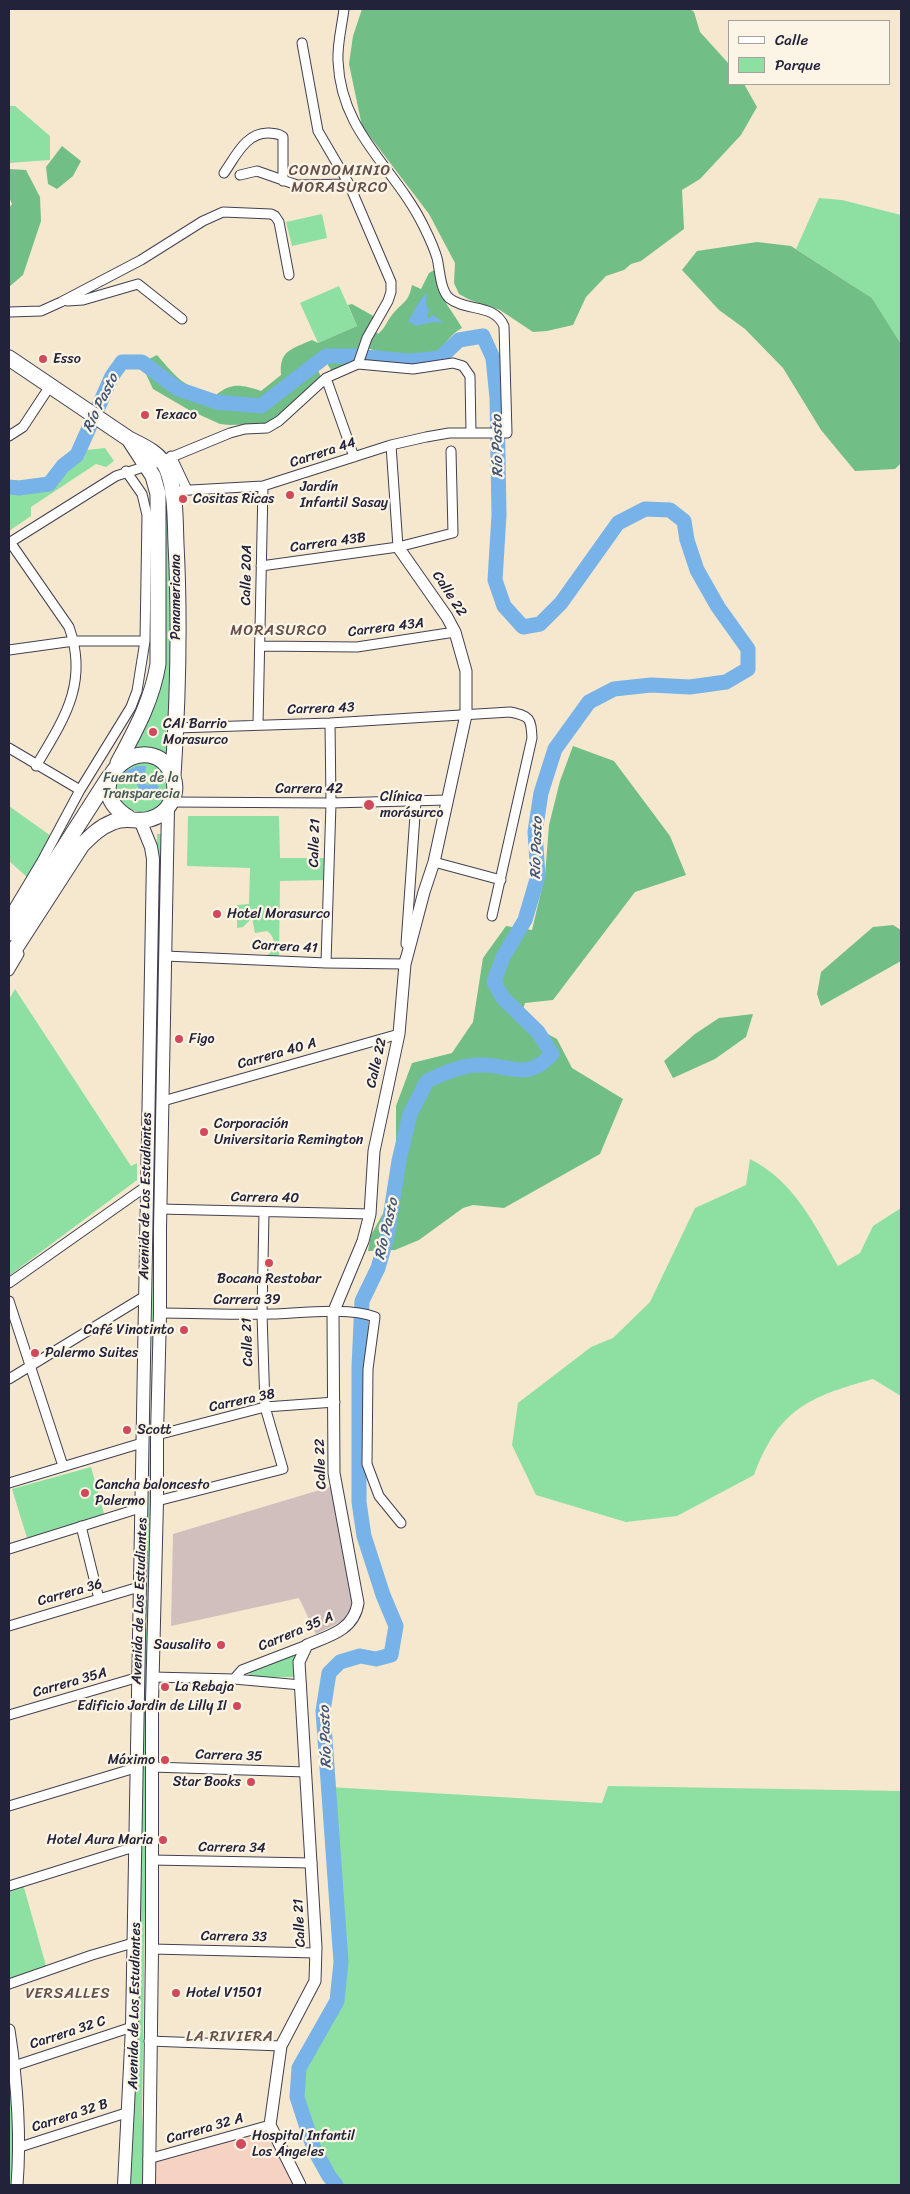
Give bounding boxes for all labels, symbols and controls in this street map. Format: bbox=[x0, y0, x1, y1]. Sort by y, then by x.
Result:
legend bbox=[728, 20, 890, 85]
text: Calle bbox=[775, 27, 808, 53]
text: Parque bbox=[775, 52, 820, 78]
district label: CONDOMINIO MORASURCO bbox=[288, 162, 392, 197]
place label: Esso bbox=[53, 351, 81, 367]
marker: Esso bbox=[37, 353, 49, 365]
water label: Río Pasto bbox=[79, 371, 123, 435]
place label: Texaco bbox=[155, 407, 197, 423]
marker: Texaco bbox=[139, 409, 151, 421]
water label: Río Pasto bbox=[488, 415, 508, 477]
street label: Carrera 44 bbox=[288, 434, 358, 472]
place label: Jardín Infantil Sasay bbox=[300, 479, 388, 512]
marker: Jardín Infantil Sasay bbox=[284, 489, 296, 501]
place label: Cositas Ricas bbox=[193, 491, 274, 507]
marker: Cositas Ricas bbox=[177, 493, 189, 505]
street label: Carrera 43B bbox=[289, 529, 367, 557]
street label: Calle 20A bbox=[238, 545, 256, 605]
street label: Panamericana bbox=[168, 554, 184, 640]
street label: Calle 22 bbox=[428, 568, 470, 620]
street label: Carrera 43A bbox=[347, 615, 425, 641]
district label: MORASURCO bbox=[230, 622, 328, 640]
street label: Carrera 43 bbox=[287, 699, 355, 719]
place label: CAI Barrio Morasurco bbox=[163, 716, 228, 749]
marker: CAI Barrio Morasurco bbox=[147, 726, 159, 738]
park label: Fuente de la Transparecia bbox=[102, 770, 180, 802]
street label: Carrera 42 bbox=[275, 781, 343, 797]
place label: Clínica morásurco bbox=[380, 789, 444, 822]
marker: Clínica morásurco bbox=[362, 798, 376, 812]
water label: Río Pasto bbox=[527, 816, 547, 880]
street label: Calle 21 bbox=[306, 818, 324, 868]
place label: Hotel Morasurco bbox=[227, 906, 330, 922]
marker: Hotel Morasurco bbox=[211, 908, 223, 920]
street label: Carrera 41 bbox=[252, 937, 318, 957]
place label: Figo bbox=[189, 1031, 215, 1047]
marker: Figo bbox=[173, 1033, 185, 1045]
street label: Carrera 40 A bbox=[236, 1035, 318, 1073]
street label: Calle 22 bbox=[363, 1036, 391, 1090]
street label: Avenida de Los Estudiantes bbox=[136, 1112, 156, 1280]
place label: Corporación Universitaria Remington bbox=[214, 1116, 363, 1148]
marker: Corporación Universitaria Remington bbox=[198, 1126, 210, 1138]
street label: Carrera 40 bbox=[231, 1189, 299, 1207]
water label: Río Pasto bbox=[371, 1197, 403, 1261]
marker: Bocana Restobar bbox=[263, 1257, 275, 1269]
place label: Bocana Restobar bbox=[217, 1271, 321, 1287]
street label: Carrera 39 bbox=[213, 1292, 281, 1308]
street label: Calle 21 bbox=[239, 1317, 257, 1367]
place label: Café Vinotinto bbox=[84, 1322, 174, 1338]
marker: Café Vinotinto bbox=[178, 1324, 190, 1336]
place label: Palermo Suites bbox=[45, 1345, 138, 1361]
marker: Palermo Suites bbox=[29, 1347, 41, 1359]
street label: Carrera 38 bbox=[207, 1386, 277, 1416]
place label: Scott bbox=[137, 1422, 171, 1438]
marker: Scott bbox=[121, 1424, 133, 1436]
street label: Calle 22 bbox=[312, 1438, 330, 1490]
place label: Cancha baloncesto Palermo bbox=[95, 1477, 210, 1510]
marker: Cancha baloncesto Palermo bbox=[79, 1487, 91, 1499]
street label: Avenida de Los Estudiantes bbox=[129, 1517, 151, 1685]
street label: Carrera 36 bbox=[36, 1576, 104, 1610]
street label: Carrera 35 A bbox=[256, 1609, 336, 1655]
place label: Sausalito bbox=[154, 1637, 211, 1653]
marker: Sausalito bbox=[215, 1639, 227, 1651]
street label: Carrera 35A bbox=[31, 1664, 109, 1702]
place label: La Rebaja bbox=[175, 1679, 234, 1695]
marker: La Rebaja bbox=[159, 1681, 171, 1693]
place label: Edificio Jardin de Lilly II bbox=[77, 1698, 227, 1714]
marker: Edificio Jardin de Lilly II bbox=[231, 1700, 243, 1712]
water label: Río Pasto bbox=[316, 1705, 336, 1769]
street label: Carrera 35 bbox=[195, 1746, 263, 1766]
place label: Máximo bbox=[108, 1752, 155, 1768]
marker: Máximo bbox=[159, 1754, 171, 1766]
place label: Star Books bbox=[173, 1774, 241, 1790]
marker: Star Books bbox=[245, 1776, 257, 1788]
place label: Hotel Aura Maria bbox=[47, 1832, 153, 1848]
marker: Hotel Aura Maria bbox=[157, 1834, 169, 1846]
street label: Carrera 34 bbox=[198, 1839, 266, 1857]
street label: Calle 21 bbox=[290, 1898, 310, 1948]
street label: Avenida de Los Estudiantes bbox=[125, 1922, 145, 2090]
street label: Carrera 33 bbox=[201, 1928, 267, 1946]
district label: VERSALLES bbox=[26, 1985, 110, 2003]
place label: Hotel V1501 bbox=[186, 1985, 262, 2001]
marker: Hotel V1501 bbox=[170, 1987, 182, 1999]
street label: Carrera 32 C bbox=[28, 2013, 108, 2053]
district label: LA RIVIERA bbox=[186, 2028, 274, 2046]
street label: Carrera 32 B bbox=[30, 2096, 110, 2136]
street label: Carrera 32 A bbox=[165, 2110, 245, 2148]
place label: Hospital Infantil Los Ángeles bbox=[252, 2128, 355, 2160]
marker: Hospital Infantil Los Ángeles bbox=[234, 2137, 248, 2151]

